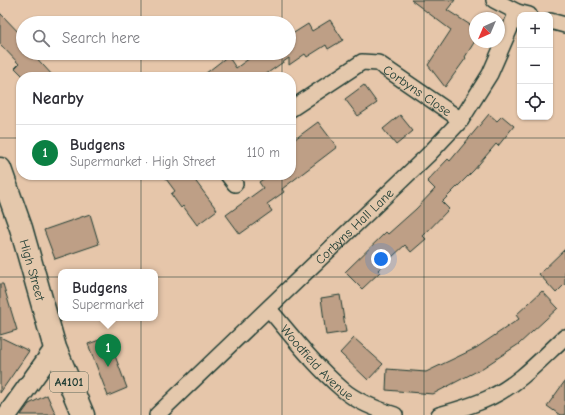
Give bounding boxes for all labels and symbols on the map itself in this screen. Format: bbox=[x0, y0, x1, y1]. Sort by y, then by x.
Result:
north arrow bbox=[469, 12, 505, 48]
street label: Corbyns Close bbox=[381, 61, 455, 119]
street label: Corbyns Hall Lane bbox=[312, 185, 397, 267]
street label: High Street bbox=[17, 237, 49, 303]
your location bbox=[371, 249, 391, 269]
street label: Woodfield Avenue bbox=[278, 322, 357, 403]
pin: 1 bbox=[95, 334, 121, 367]
road number: A4101 bbox=[50, 372, 88, 392]

